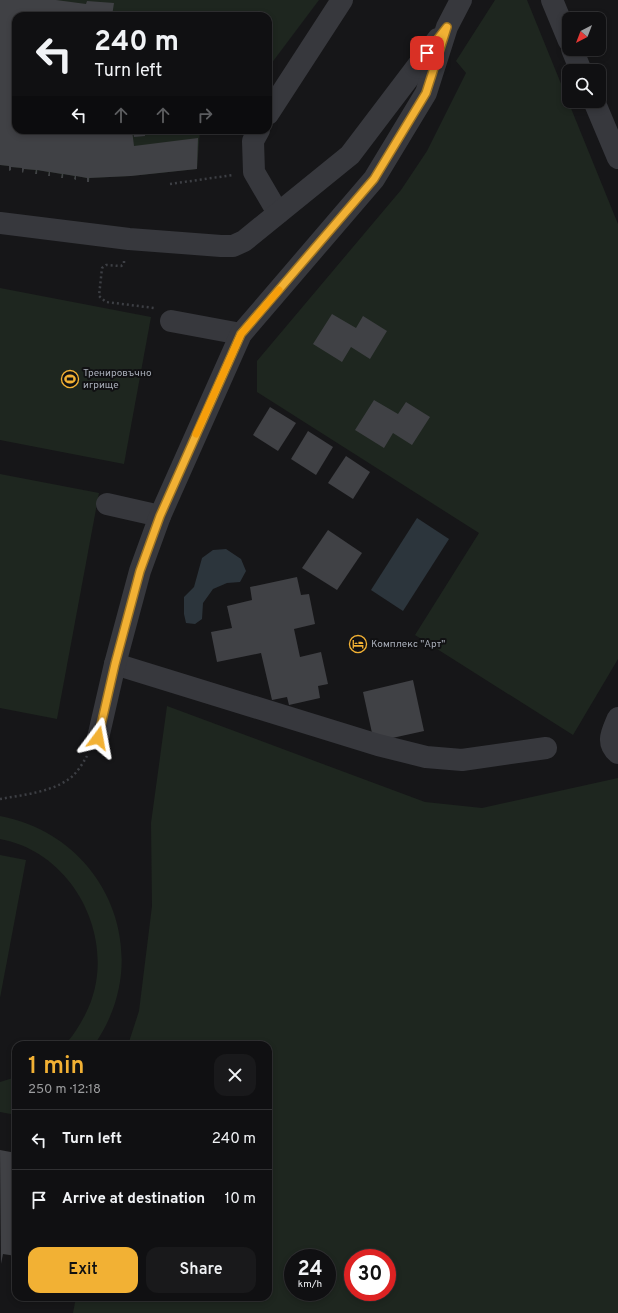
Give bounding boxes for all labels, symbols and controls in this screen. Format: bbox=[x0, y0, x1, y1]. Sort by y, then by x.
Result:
north arrow bbox=[562, 12, 606, 56]
map controls bbox=[562, 12, 606, 108]
text: 240 m bbox=[94, 25, 179, 61]
icon: left bbox=[28, 28, 80, 80]
pin bbox=[410, 36, 444, 70]
icon: arrive bbox=[416, 42, 438, 64]
text: Turn left bbox=[94, 60, 162, 83]
button: search bbox=[562, 64, 606, 108]
icon: left bbox=[68, 104, 90, 126]
icon: ahead bbox=[110, 104, 132, 126]
icon: ahead bbox=[152, 104, 174, 126]
icon: right bbox=[194, 104, 216, 126]
place label: Тренировъчно игрище bbox=[83, 367, 152, 392]
sports icon: Тренировъчно игрище bbox=[60, 369, 80, 389]
hotel icon: Комплекс "Арт" bbox=[348, 634, 368, 654]
place label: Комплекс "Арт" bbox=[371, 638, 445, 651]
position arrow bbox=[77, 717, 119, 759]
text: 1 min bbox=[28, 1052, 85, 1082]
button: close bbox=[214, 1054, 256, 1096]
text: 250 m · 12:18 bbox=[28, 1082, 101, 1098]
icon: left bbox=[28, 1129, 50, 1151]
text: Turn left bbox=[62, 1130, 122, 1149]
text: 240 m bbox=[212, 1130, 256, 1149]
icon: arrive bbox=[28, 1189, 50, 1211]
text: Arrive at destination bbox=[62, 1190, 205, 1209]
text: 10 m bbox=[225, 1190, 256, 1209]
button: Exit bbox=[28, 1247, 138, 1293]
button: Share bbox=[146, 1247, 256, 1293]
speed limit sign: 30 bbox=[344, 1249, 396, 1301]
text: 24 bbox=[297, 1257, 323, 1283]
text: km/h bbox=[298, 1278, 322, 1291]

